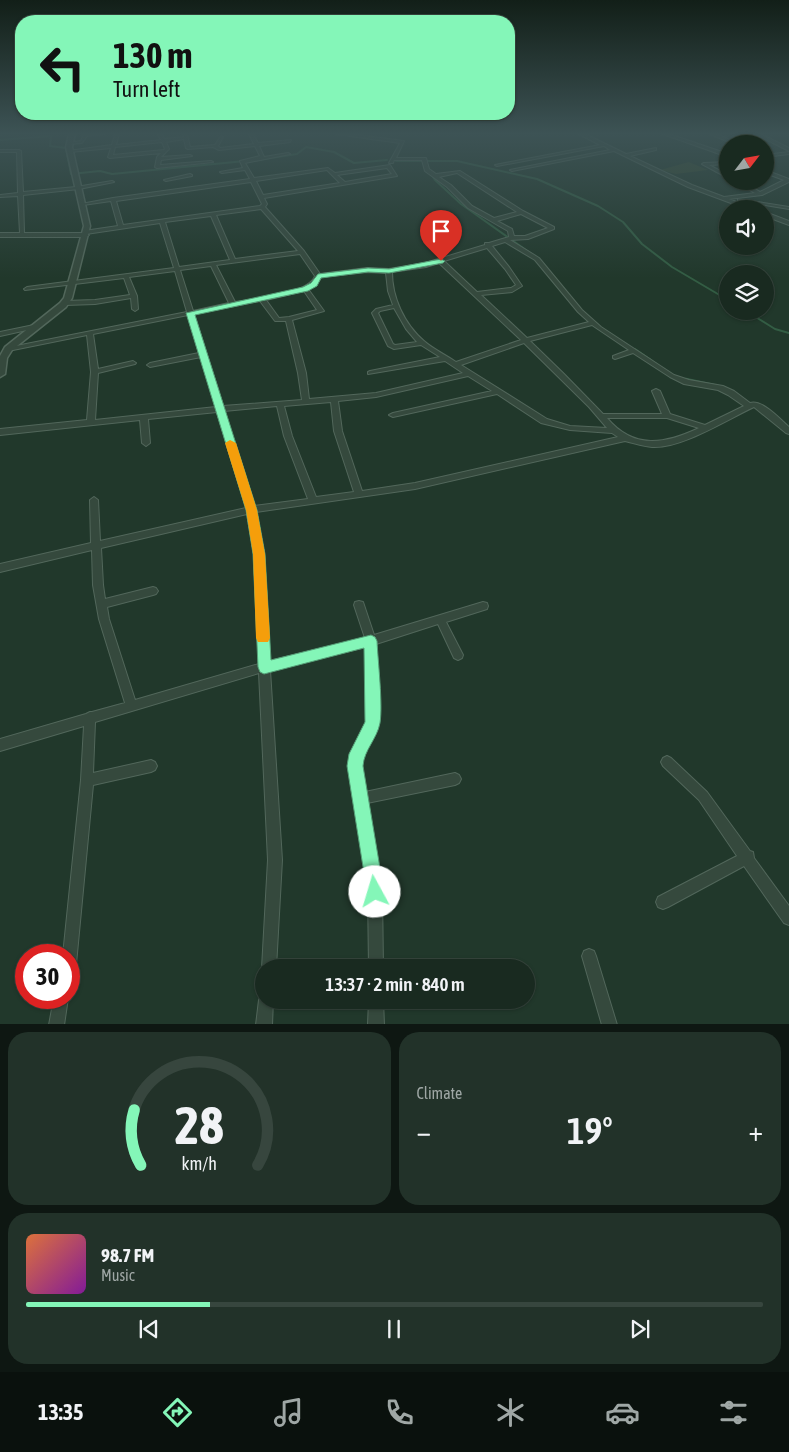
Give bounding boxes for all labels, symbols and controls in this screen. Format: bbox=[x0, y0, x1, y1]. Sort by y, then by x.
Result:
icon: left bbox=[30, 35, 95, 100]
text: 130 m bbox=[113, 35, 192, 75]
text: Turn left bbox=[113, 76, 180, 102]
north arrow bbox=[719, 135, 774, 190]
map controls bbox=[719, 135, 774, 320]
button: sound bbox=[719, 200, 774, 255]
pin bbox=[420, 210, 462, 261]
icon: arrive bbox=[427, 217, 455, 245]
button: layers bbox=[719, 265, 774, 320]
position arrow bbox=[348, 865, 400, 917]
speed limit sign: 30 bbox=[15, 944, 80, 1009]
text: 13:37 · 2 min · 840 m bbox=[325, 973, 465, 995]
text: Climate bbox=[417, 1084, 462, 1102]
text: 28 bbox=[175, 1095, 224, 1155]
text: 19° bbox=[567, 1109, 613, 1152]
text: − bbox=[417, 1115, 431, 1147]
text: + bbox=[748, 1115, 763, 1147]
text: km/h bbox=[182, 1153, 217, 1174]
text: 98.7 FM bbox=[101, 1244, 154, 1266]
text: Music bbox=[101, 1266, 135, 1284]
icon: previous bbox=[135, 1315, 163, 1343]
icon: pause bbox=[380, 1315, 408, 1343]
icon: next bbox=[626, 1315, 654, 1343]
icon: directions bbox=[160, 1395, 195, 1430]
icon: music bbox=[271, 1395, 306, 1430]
icon: phone bbox=[382, 1395, 417, 1430]
icon: climate bbox=[493, 1395, 528, 1430]
icon: car bbox=[605, 1395, 640, 1430]
icon: filters bbox=[716, 1395, 751, 1430]
text: 13:35 bbox=[38, 1399, 83, 1425]

